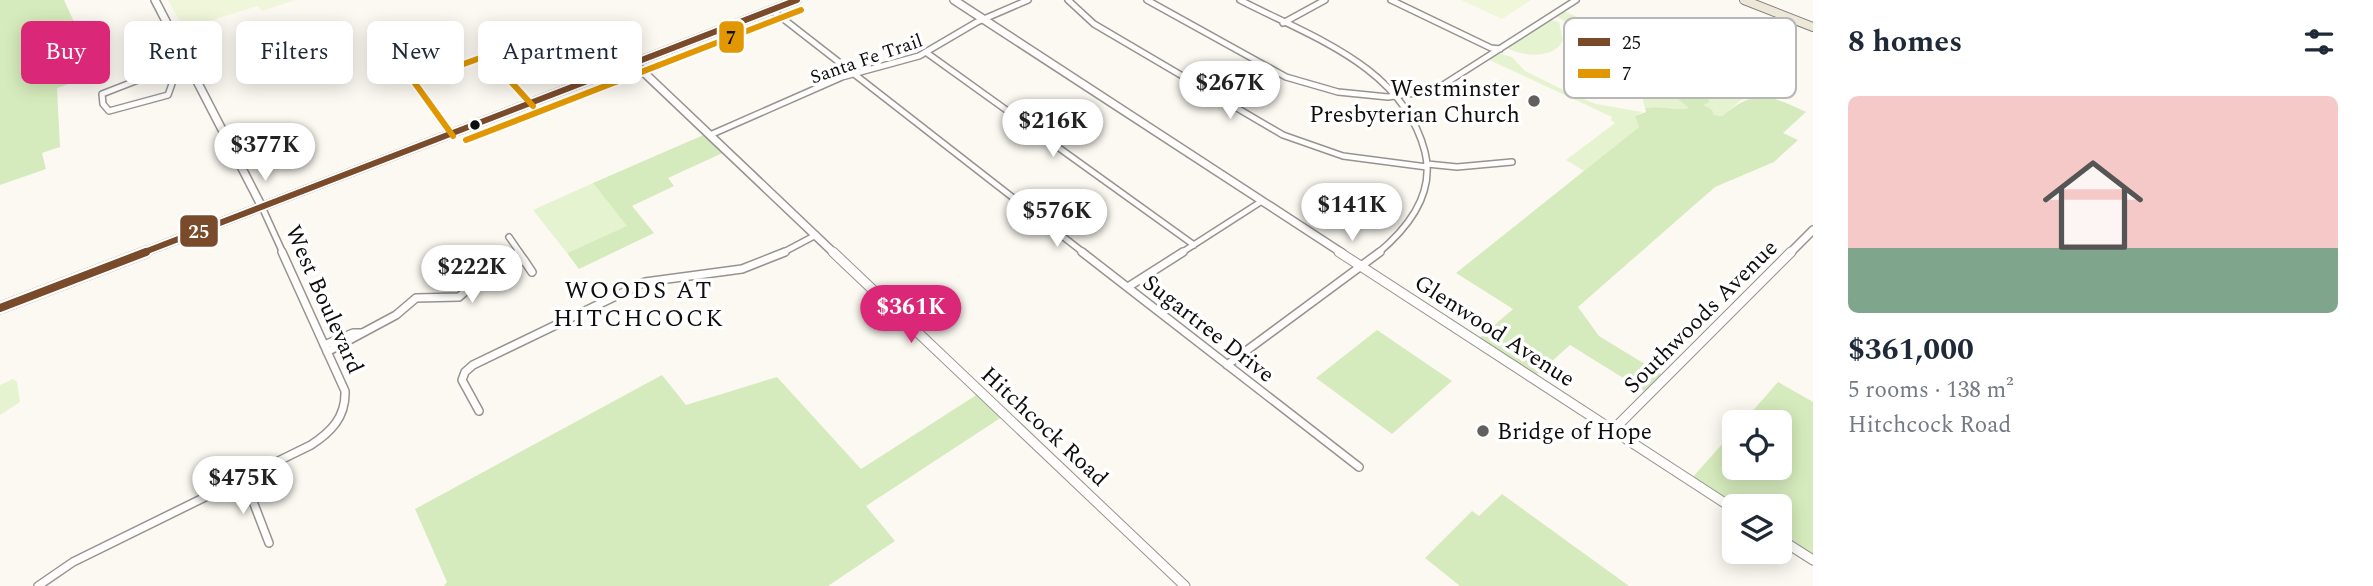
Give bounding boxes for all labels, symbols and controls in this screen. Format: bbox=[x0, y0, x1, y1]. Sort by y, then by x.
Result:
legend bbox=[1564, 18, 1796, 98]
text: 8 homes bbox=[1848, 19, 1962, 65]
line badge: 7 bbox=[718, 20, 745, 54]
chip: Buy bbox=[21, 21, 110, 84]
chip: Rent bbox=[124, 21, 222, 84]
chip: Filters bbox=[236, 21, 353, 84]
chip: New bbox=[367, 21, 464, 84]
chip: Apartment bbox=[478, 21, 642, 84]
icon: filters bbox=[2300, 23, 2338, 61]
text: 7 bbox=[726, 24, 736, 53]
street label: Santa Fe Trail bbox=[806, 27, 927, 92]
text: 25 bbox=[1622, 29, 1641, 58]
text: 7 bbox=[1622, 60, 1632, 89]
pin: $267K bbox=[1181, 61, 1279, 121]
text: $267K bbox=[1195, 66, 1265, 101]
place label: Westminster Presbyterian Church bbox=[1309, 72, 1520, 133]
marker: Westminster Presbyterian Church bbox=[1526, 93, 1542, 109]
pin: $216K bbox=[1004, 100, 1102, 159]
text: $216K bbox=[1018, 104, 1088, 139]
unlabelled marker bbox=[468, 118, 482, 132]
pin: $377K bbox=[216, 124, 314, 183]
text: $377K bbox=[230, 128, 300, 163]
icon: home bbox=[2030, 142, 2156, 268]
pin: $141K bbox=[1303, 184, 1401, 243]
text: $141K bbox=[1317, 188, 1387, 223]
pin: $576K bbox=[1008, 190, 1106, 249]
text: $576K bbox=[1022, 194, 1092, 229]
line badge: 25 bbox=[179, 214, 219, 248]
text: 25 bbox=[188, 218, 210, 247]
street label: West Boulevard bbox=[275, 220, 372, 380]
street label: Southwoods Avenue bbox=[1616, 232, 1786, 402]
pin: $222K bbox=[423, 246, 521, 305]
text: $222K bbox=[437, 250, 507, 285]
street label: Sugartree Drive bbox=[1134, 266, 1282, 392]
street label: Glenwood Avenue bbox=[1407, 266, 1582, 396]
district label: WOODS AT HITCHCOCK bbox=[553, 273, 725, 337]
pin: $361K bbox=[862, 286, 960, 345]
text: $361K bbox=[876, 290, 946, 325]
text: $361,000 bbox=[1848, 327, 1974, 373]
street label: Hitchcock Road bbox=[972, 359, 1116, 496]
text: 5 rooms · 138 m² bbox=[1848, 373, 2014, 408]
text: Hitchcock Road bbox=[1848, 408, 2011, 443]
map controls bbox=[1722, 410, 1792, 564]
button: locate bbox=[1722, 410, 1792, 480]
place label: Bridge of Hope bbox=[1497, 415, 1652, 450]
marker: Bridge of Hope bbox=[1475, 423, 1491, 439]
pin: $475K bbox=[194, 456, 292, 516]
text: $475K bbox=[208, 461, 278, 496]
button: layers bbox=[1722, 494, 1792, 564]

